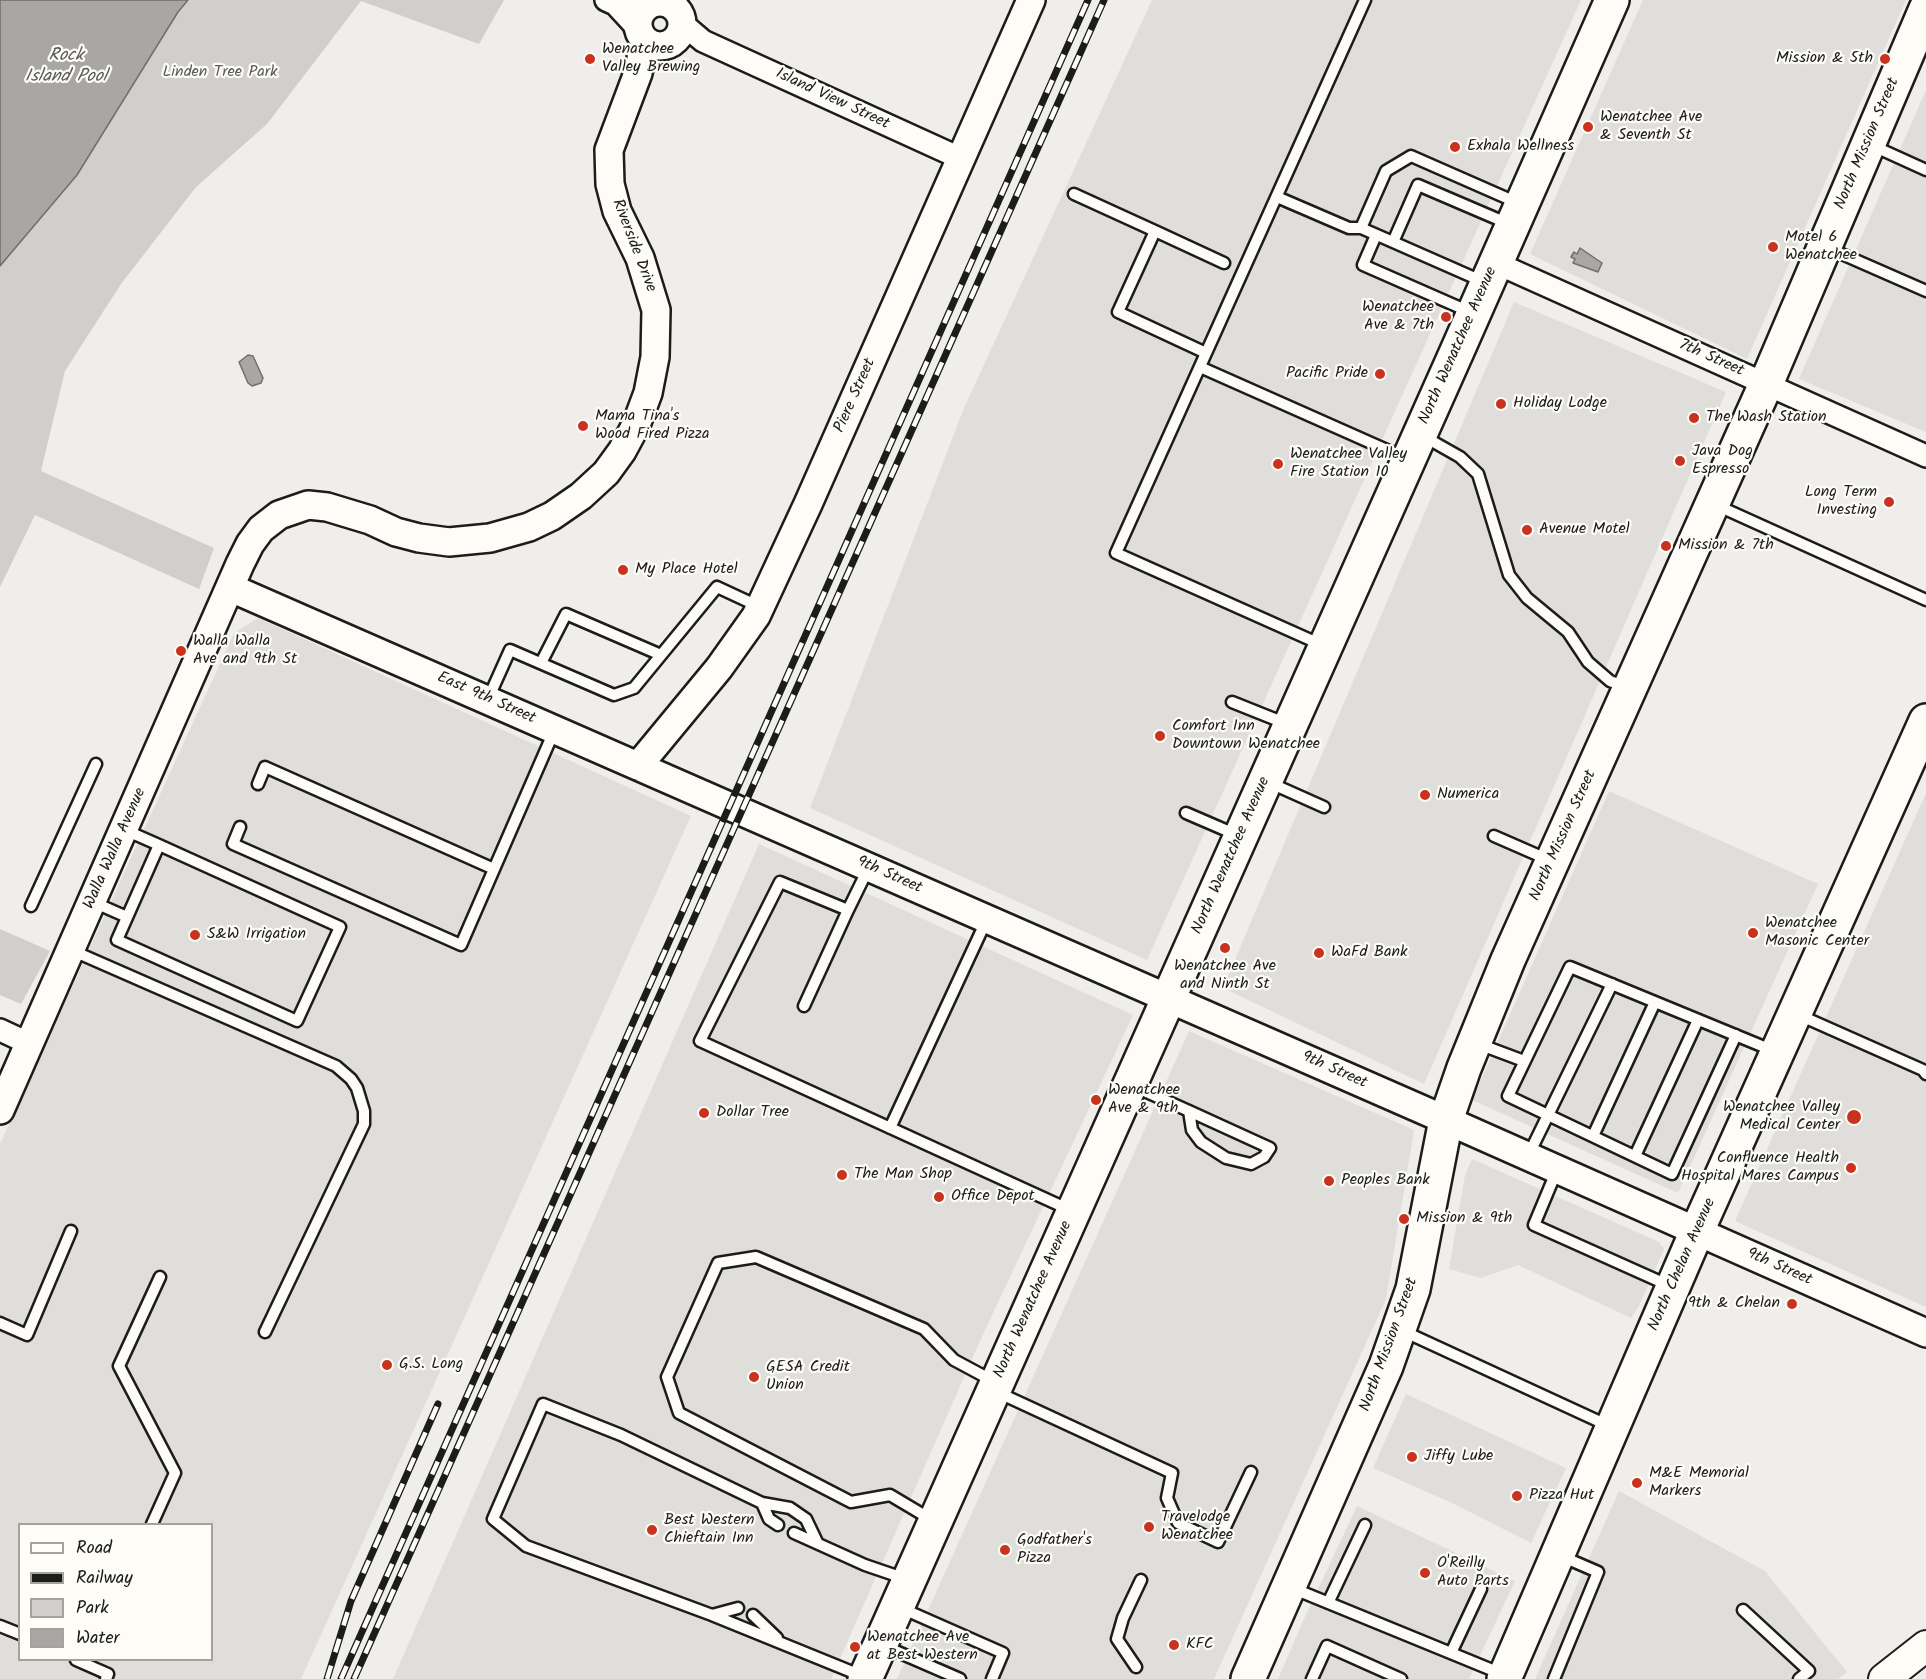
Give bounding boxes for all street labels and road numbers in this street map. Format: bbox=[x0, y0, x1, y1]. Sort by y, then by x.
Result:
street label: Island View Street bbox=[772, 65, 892, 135]
street label: North Mission Street bbox=[1832, 75, 1904, 213]
street label: Riverside Drive bbox=[606, 197, 660, 295]
street label: North Wenatchee Avenue bbox=[1416, 264, 1502, 428]
street label: 7th Street bbox=[1676, 336, 1746, 382]
street label: Piere Street bbox=[831, 356, 881, 436]
street label: East 9th Street bbox=[434, 669, 538, 729]
street label: North Mission Street bbox=[1527, 768, 1601, 904]
street label: North Wenatchee Avenue bbox=[1189, 774, 1275, 938]
street label: Walla Walla Avenue bbox=[81, 785, 151, 913]
street label: 9th Street bbox=[853, 853, 925, 899]
street label: 9th Street bbox=[1298, 1048, 1370, 1094]
street label: North Chelan Avenue bbox=[1645, 1196, 1721, 1334]
street label: North Wenatchee Avenue bbox=[991, 1218, 1077, 1382]
street label: 9th Street bbox=[1743, 1245, 1815, 1291]
street label: North Mission Street bbox=[1357, 1275, 1423, 1415]

